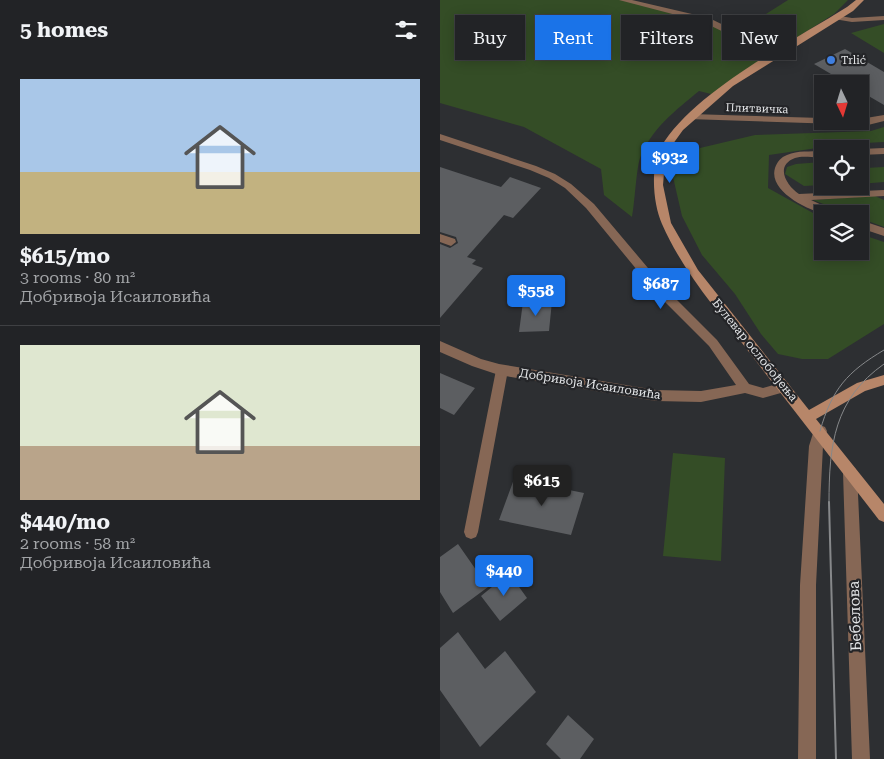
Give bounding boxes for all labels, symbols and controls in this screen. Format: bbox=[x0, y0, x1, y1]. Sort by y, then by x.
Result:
chip: Buy bbox=[455, 15, 525, 60]
chip: Rent bbox=[535, 15, 611, 60]
chip: Filters bbox=[621, 15, 712, 60]
chip: New bbox=[722, 15, 796, 60]
icon: filters bbox=[392, 16, 420, 44]
text: 5 homes bbox=[20, 18, 108, 42]
marker: Trlić bbox=[825, 54, 837, 66]
place label: Trlić bbox=[841, 54, 866, 67]
north arrow bbox=[814, 75, 869, 130]
map controls bbox=[814, 75, 869, 260]
street label: Плитвичка bbox=[725, 101, 789, 116]
icon: home bbox=[175, 112, 265, 202]
button: locate bbox=[814, 140, 869, 195]
pin: $932 bbox=[640, 142, 700, 184]
text: $932 bbox=[652, 148, 688, 167]
button: layers bbox=[814, 205, 869, 260]
text: $615/mo bbox=[20, 244, 110, 268]
text: 3 rooms · 80 m² bbox=[20, 268, 135, 287]
pin: $687 bbox=[631, 268, 691, 310]
pin: $558 bbox=[506, 274, 566, 317]
text: $687 bbox=[643, 274, 679, 293]
text: $558 bbox=[518, 281, 554, 300]
text: Добривоја Исаиловића bbox=[20, 287, 211, 306]
street label: Булевар ослобођења bbox=[709, 296, 801, 404]
street label: Добривоја Исаиловића bbox=[518, 366, 662, 402]
icon: home bbox=[175, 377, 265, 467]
pin: $615 bbox=[512, 464, 572, 507]
text: $615 bbox=[524, 471, 560, 490]
text: $440/mo bbox=[20, 510, 110, 534]
text: 2 rooms · 58 m² bbox=[20, 534, 135, 553]
text: Добривоја Исаиловића bbox=[20, 553, 211, 572]
pin: $440 bbox=[474, 554, 534, 597]
text: $440 bbox=[486, 561, 522, 580]
street label: Бебелова bbox=[845, 580, 865, 652]

